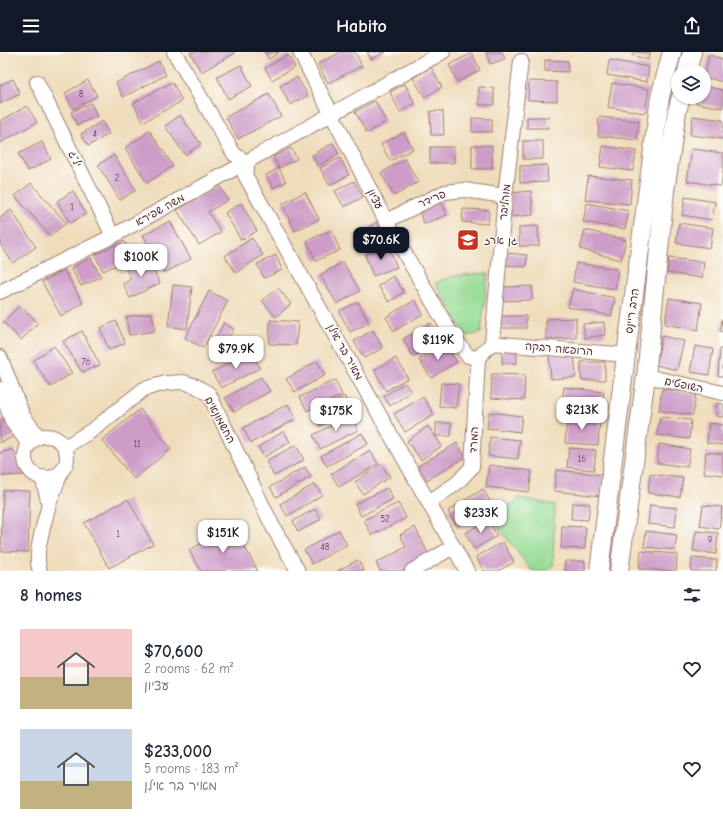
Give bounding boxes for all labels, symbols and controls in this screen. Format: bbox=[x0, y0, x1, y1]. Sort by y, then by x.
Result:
icon: menu bbox=[20, 15, 42, 37]
icon: share bbox=[681, 15, 703, 37]
text: Habito bbox=[336, 16, 387, 37]
map controls bbox=[671, 64, 711, 104]
button: layers bbox=[671, 64, 711, 104]
house number: 8 bbox=[79, 89, 84, 99]
house number: 4 bbox=[93, 129, 97, 139]
street label: יל"ג bbox=[66, 149, 84, 169]
house number: 2 bbox=[115, 173, 120, 183]
street label: מוהליבר bbox=[497, 183, 513, 221]
street label: עציון bbox=[364, 187, 386, 212]
street label: פרידר bbox=[416, 187, 448, 211]
street label: משה שפירא bbox=[133, 191, 187, 229]
house number: 1 bbox=[70, 202, 74, 212]
pin: $70.6K bbox=[348, 227, 414, 261]
school or university icon: גן ארז bbox=[455, 227, 481, 253]
text: $70.6K bbox=[362, 232, 400, 247]
place label: גן ארז bbox=[484, 234, 518, 247]
pin: $100K bbox=[113, 244, 169, 278]
text: $100K bbox=[123, 249, 159, 264]
street label: הרב ריינס bbox=[622, 288, 642, 334]
street label: מאיר בר אילן bbox=[324, 322, 366, 382]
pin: $119K bbox=[410, 327, 466, 361]
text: $119K bbox=[422, 332, 454, 347]
pin: $79.9K bbox=[203, 336, 269, 370]
street label: הרופאה רבקה bbox=[524, 340, 594, 358]
text: $79.9K bbox=[218, 341, 254, 356]
house number: 76 bbox=[81, 357, 91, 367]
street label: השופטים bbox=[663, 375, 705, 395]
street label: החשמונאים bbox=[202, 394, 238, 446]
pin: $213K bbox=[554, 397, 610, 431]
pin: $175K bbox=[308, 398, 364, 432]
text: $213K bbox=[565, 402, 599, 417]
text: $175K bbox=[319, 403, 353, 418]
street label: המרד bbox=[467, 426, 481, 454]
house number: 11 bbox=[133, 439, 141, 449]
house number: 16 bbox=[578, 454, 586, 464]
pin: $233K bbox=[453, 500, 509, 534]
text: $233K bbox=[464, 505, 498, 520]
house number: 52 bbox=[380, 514, 390, 524]
pin: $151K bbox=[195, 520, 251, 554]
text: $151K bbox=[207, 525, 239, 540]
house number: 1 bbox=[116, 529, 120, 539]
house number: 9 bbox=[708, 535, 713, 545]
house number: 48 bbox=[321, 542, 330, 552]
icon: filters bbox=[681, 584, 703, 606]
text: 8 homes bbox=[20, 586, 82, 605]
text: $70,600 bbox=[144, 642, 203, 661]
icon: home bbox=[52, 645, 100, 693]
icon: heart bbox=[681, 658, 703, 680]
text: 2 rooms · 62 m² bbox=[144, 661, 233, 676]
text: עציון bbox=[144, 678, 169, 693]
text: $233,000 bbox=[144, 742, 212, 761]
icon: home bbox=[52, 745, 100, 793]
icon: heart bbox=[681, 758, 703, 780]
text: 5 rooms · 183 m² bbox=[144, 761, 238, 776]
text: מאיר בר אילן bbox=[144, 778, 217, 793]

